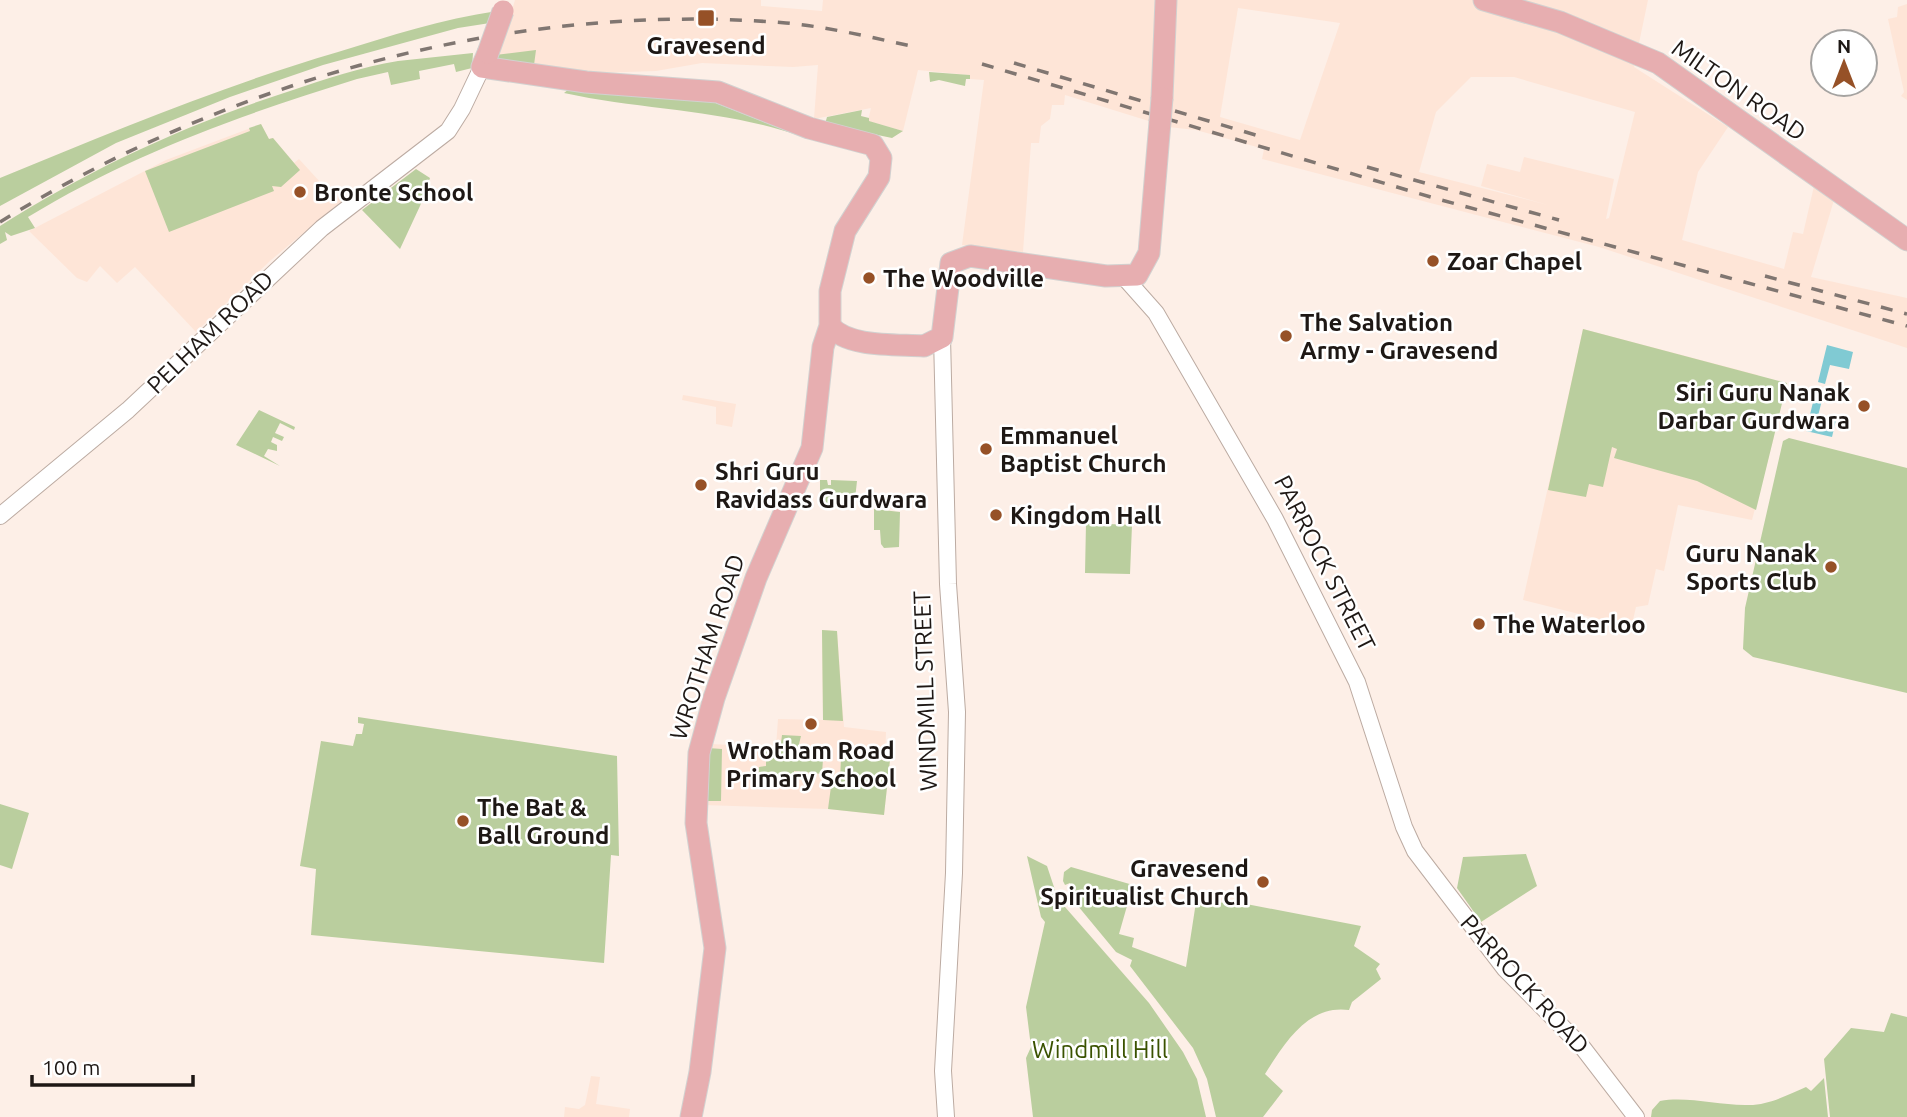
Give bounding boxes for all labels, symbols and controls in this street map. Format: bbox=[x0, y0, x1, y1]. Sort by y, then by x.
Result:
marker: Gravesend bbox=[696, 8, 716, 28]
north arrow bbox=[1809, 28, 1879, 98]
place label: Gravesend bbox=[646, 32, 766, 59]
street label: MILTON ROAD bbox=[1667, 34, 1811, 146]
text: N bbox=[1837, 35, 1851, 57]
place label: Bronte School bbox=[314, 179, 473, 206]
marker: Bronte School bbox=[292, 184, 308, 200]
place label: Zoar Chapel bbox=[1447, 248, 1582, 275]
marker: Zoar Chapel bbox=[1425, 253, 1441, 269]
street label: PELHAM ROAD bbox=[141, 265, 279, 399]
place label: The Woodville bbox=[883, 265, 1044, 292]
marker: The Woodville bbox=[861, 270, 877, 286]
place label: The Salvation Army - Gravesend bbox=[1300, 309, 1498, 364]
marker: The Salvation Army - Gravesend bbox=[1278, 328, 1294, 344]
place label: Siri Guru Nanak Darbar Gurdwara bbox=[1658, 379, 1851, 434]
marker: Siri Guru Nanak Darbar Gurdwara bbox=[1856, 398, 1872, 414]
place label: Emmanuel Baptist Church bbox=[1000, 422, 1167, 477]
marker: Emmanuel Baptist Church bbox=[978, 441, 994, 457]
place label: Shri Guru Ravidass Gurdwara bbox=[715, 458, 927, 513]
street label: PARROCK STREET bbox=[1269, 471, 1381, 655]
marker: Shri Guru Ravidass Gurdwara bbox=[693, 477, 709, 493]
place label: Kingdom Hall bbox=[1010, 502, 1161, 529]
marker: Kingdom Hall bbox=[988, 507, 1004, 523]
place label: Guru Nanak Sports Club bbox=[1685, 540, 1818, 595]
street label: WROTHAM ROAD bbox=[664, 551, 750, 743]
marker: Guru Nanak Sports Club bbox=[1823, 559, 1839, 575]
street label: WINDMILL STREET bbox=[908, 590, 942, 792]
place label: The Waterloo bbox=[1493, 611, 1646, 638]
marker: The Waterloo bbox=[1471, 616, 1487, 632]
marker: Wrotham Road Primary School bbox=[803, 716, 819, 732]
place label: Wrotham Road Primary School bbox=[726, 737, 896, 792]
place label: The Bat & Ball Ground bbox=[477, 794, 609, 849]
marker: The Bat & Ball Ground bbox=[455, 813, 471, 829]
place label: Gravesend Spiritualist Church bbox=[1040, 855, 1249, 910]
marker: Gravesend Spiritualist Church bbox=[1255, 874, 1271, 890]
street label: PARROCK ROAD bbox=[1455, 909, 1595, 1059]
park label: Windmill Hill bbox=[1032, 1036, 1168, 1063]
scale bar bbox=[32, 1044, 192, 1088]
text: 100 m bbox=[42, 1055, 100, 1079]

